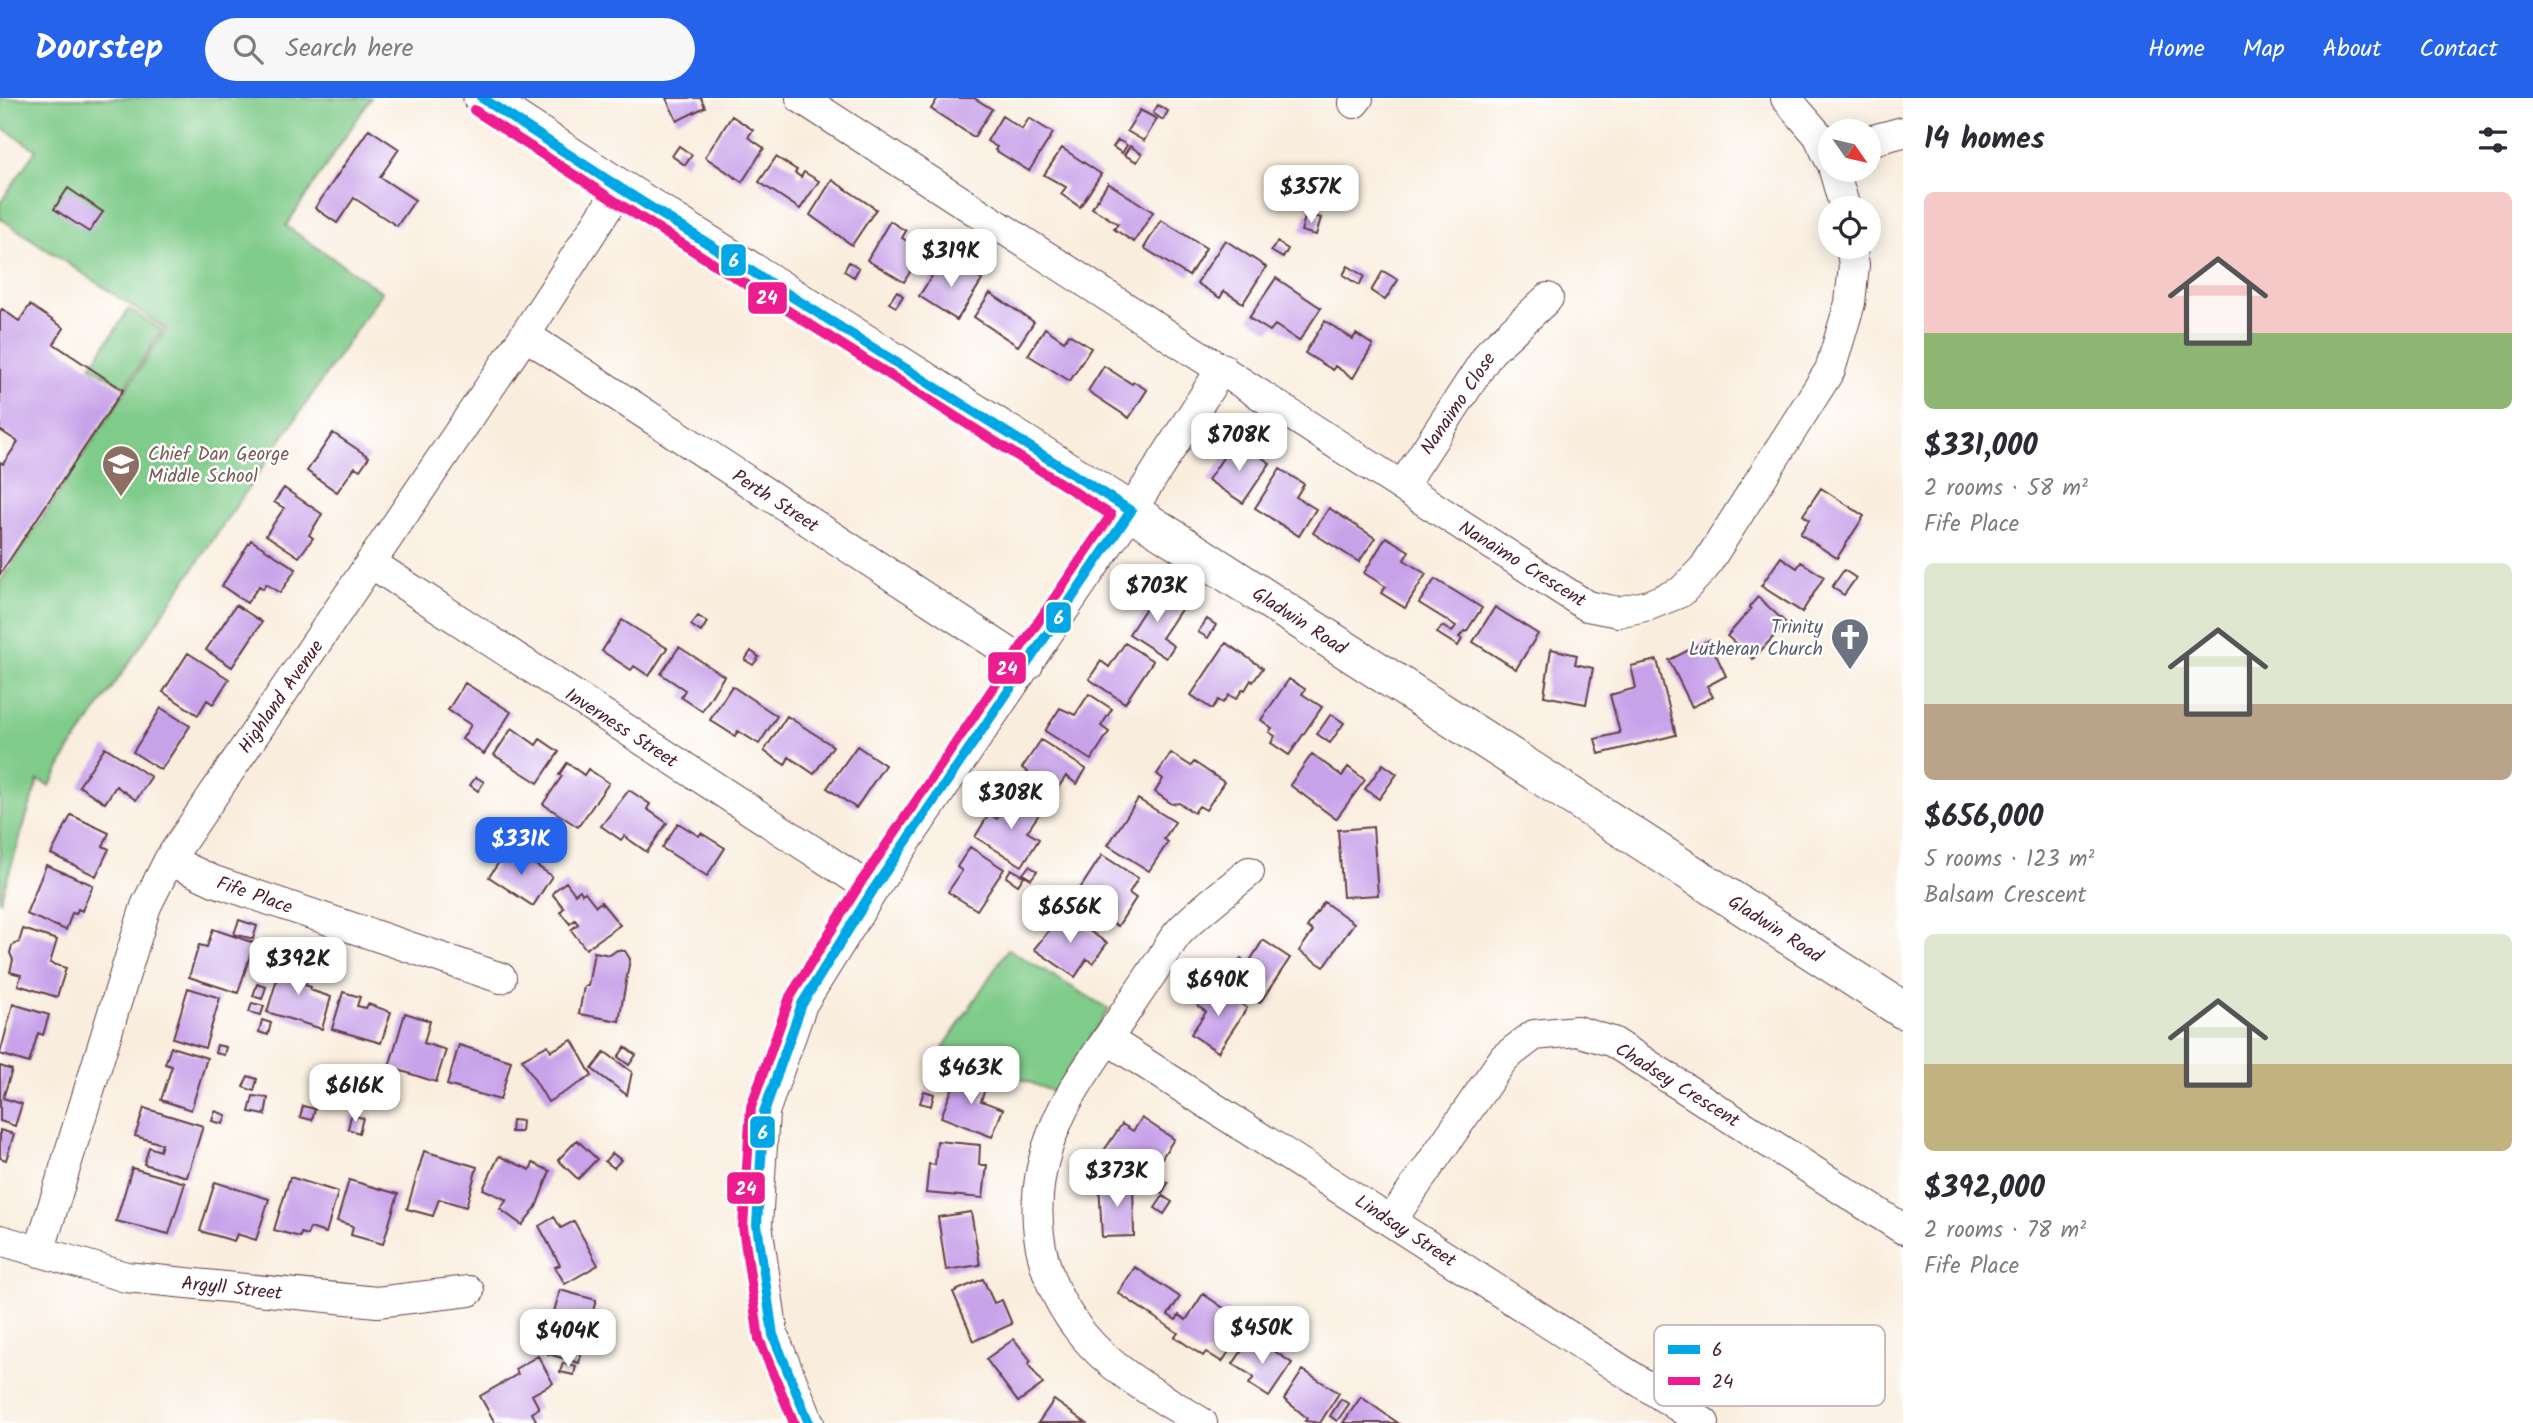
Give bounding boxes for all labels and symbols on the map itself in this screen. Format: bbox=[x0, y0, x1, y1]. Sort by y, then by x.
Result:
north arrow bbox=[1818, 119, 1881, 182]
pin: $357K bbox=[1262, 166, 1360, 225]
pin: $319K bbox=[902, 230, 1000, 289]
line badge: 6 bbox=[720, 243, 747, 277]
text: 6 bbox=[729, 247, 739, 277]
line badge: 24 bbox=[747, 281, 788, 315]
text: 24 bbox=[756, 284, 778, 314]
street label: Nanaimo Close bbox=[1413, 346, 1504, 461]
pin: $708K bbox=[1190, 414, 1288, 473]
place label: Chief Dan George Middle School bbox=[148, 440, 289, 492]
school or university icon: Chief Dan George Middle School bbox=[100, 443, 142, 498]
street label: Perth Street bbox=[725, 462, 825, 541]
street label: Nanaimo Crescent bbox=[1452, 513, 1592, 616]
pin: $703K bbox=[1108, 564, 1206, 624]
street label: Gladwin Road bbox=[1246, 580, 1353, 664]
line badge: 6 bbox=[1045, 601, 1072, 634]
text: 6 bbox=[1054, 604, 1064, 634]
place label: Trinity Lutheran Church bbox=[1689, 613, 1824, 665]
church icon: Trinity Lutheran Church bbox=[1829, 616, 1871, 671]
street label: Highland Avenue bbox=[231, 634, 332, 760]
line badge: 24 bbox=[987, 651, 1027, 685]
text: 24 bbox=[996, 655, 1018, 685]
street label: Inverness Street bbox=[558, 681, 684, 777]
pin: $308K bbox=[962, 772, 1060, 831]
pin: $331K bbox=[472, 818, 570, 877]
street label: Fife Place bbox=[212, 869, 297, 923]
pin: $656K bbox=[1021, 886, 1119, 945]
street label: Gladwin Road bbox=[1722, 888, 1829, 972]
pin: $392K bbox=[249, 937, 347, 997]
pin: $690K bbox=[1169, 958, 1267, 1018]
street label: Chadsey Crescent bbox=[1609, 1035, 1746, 1136]
pin: $463K bbox=[922, 1046, 1020, 1106]
pin: $616K bbox=[306, 1065, 404, 1124]
line badge: 6 bbox=[749, 1115, 776, 1149]
text: 6 bbox=[758, 1119, 768, 1149]
pin: $373K bbox=[1068, 1150, 1166, 1209]
line badge: 24 bbox=[726, 1171, 766, 1205]
text: 24 bbox=[735, 1175, 757, 1205]
street label: Lindsay Street bbox=[1348, 1187, 1462, 1276]
street label: Argyll Street bbox=[180, 1269, 284, 1309]
pin: $450K bbox=[1213, 1306, 1311, 1366]
pin: $404K bbox=[519, 1310, 617, 1369]
legend bbox=[1654, 1325, 1885, 1406]
text: 6 bbox=[1712, 1336, 1723, 1366]
text: 24 bbox=[1712, 1368, 1734, 1398]

